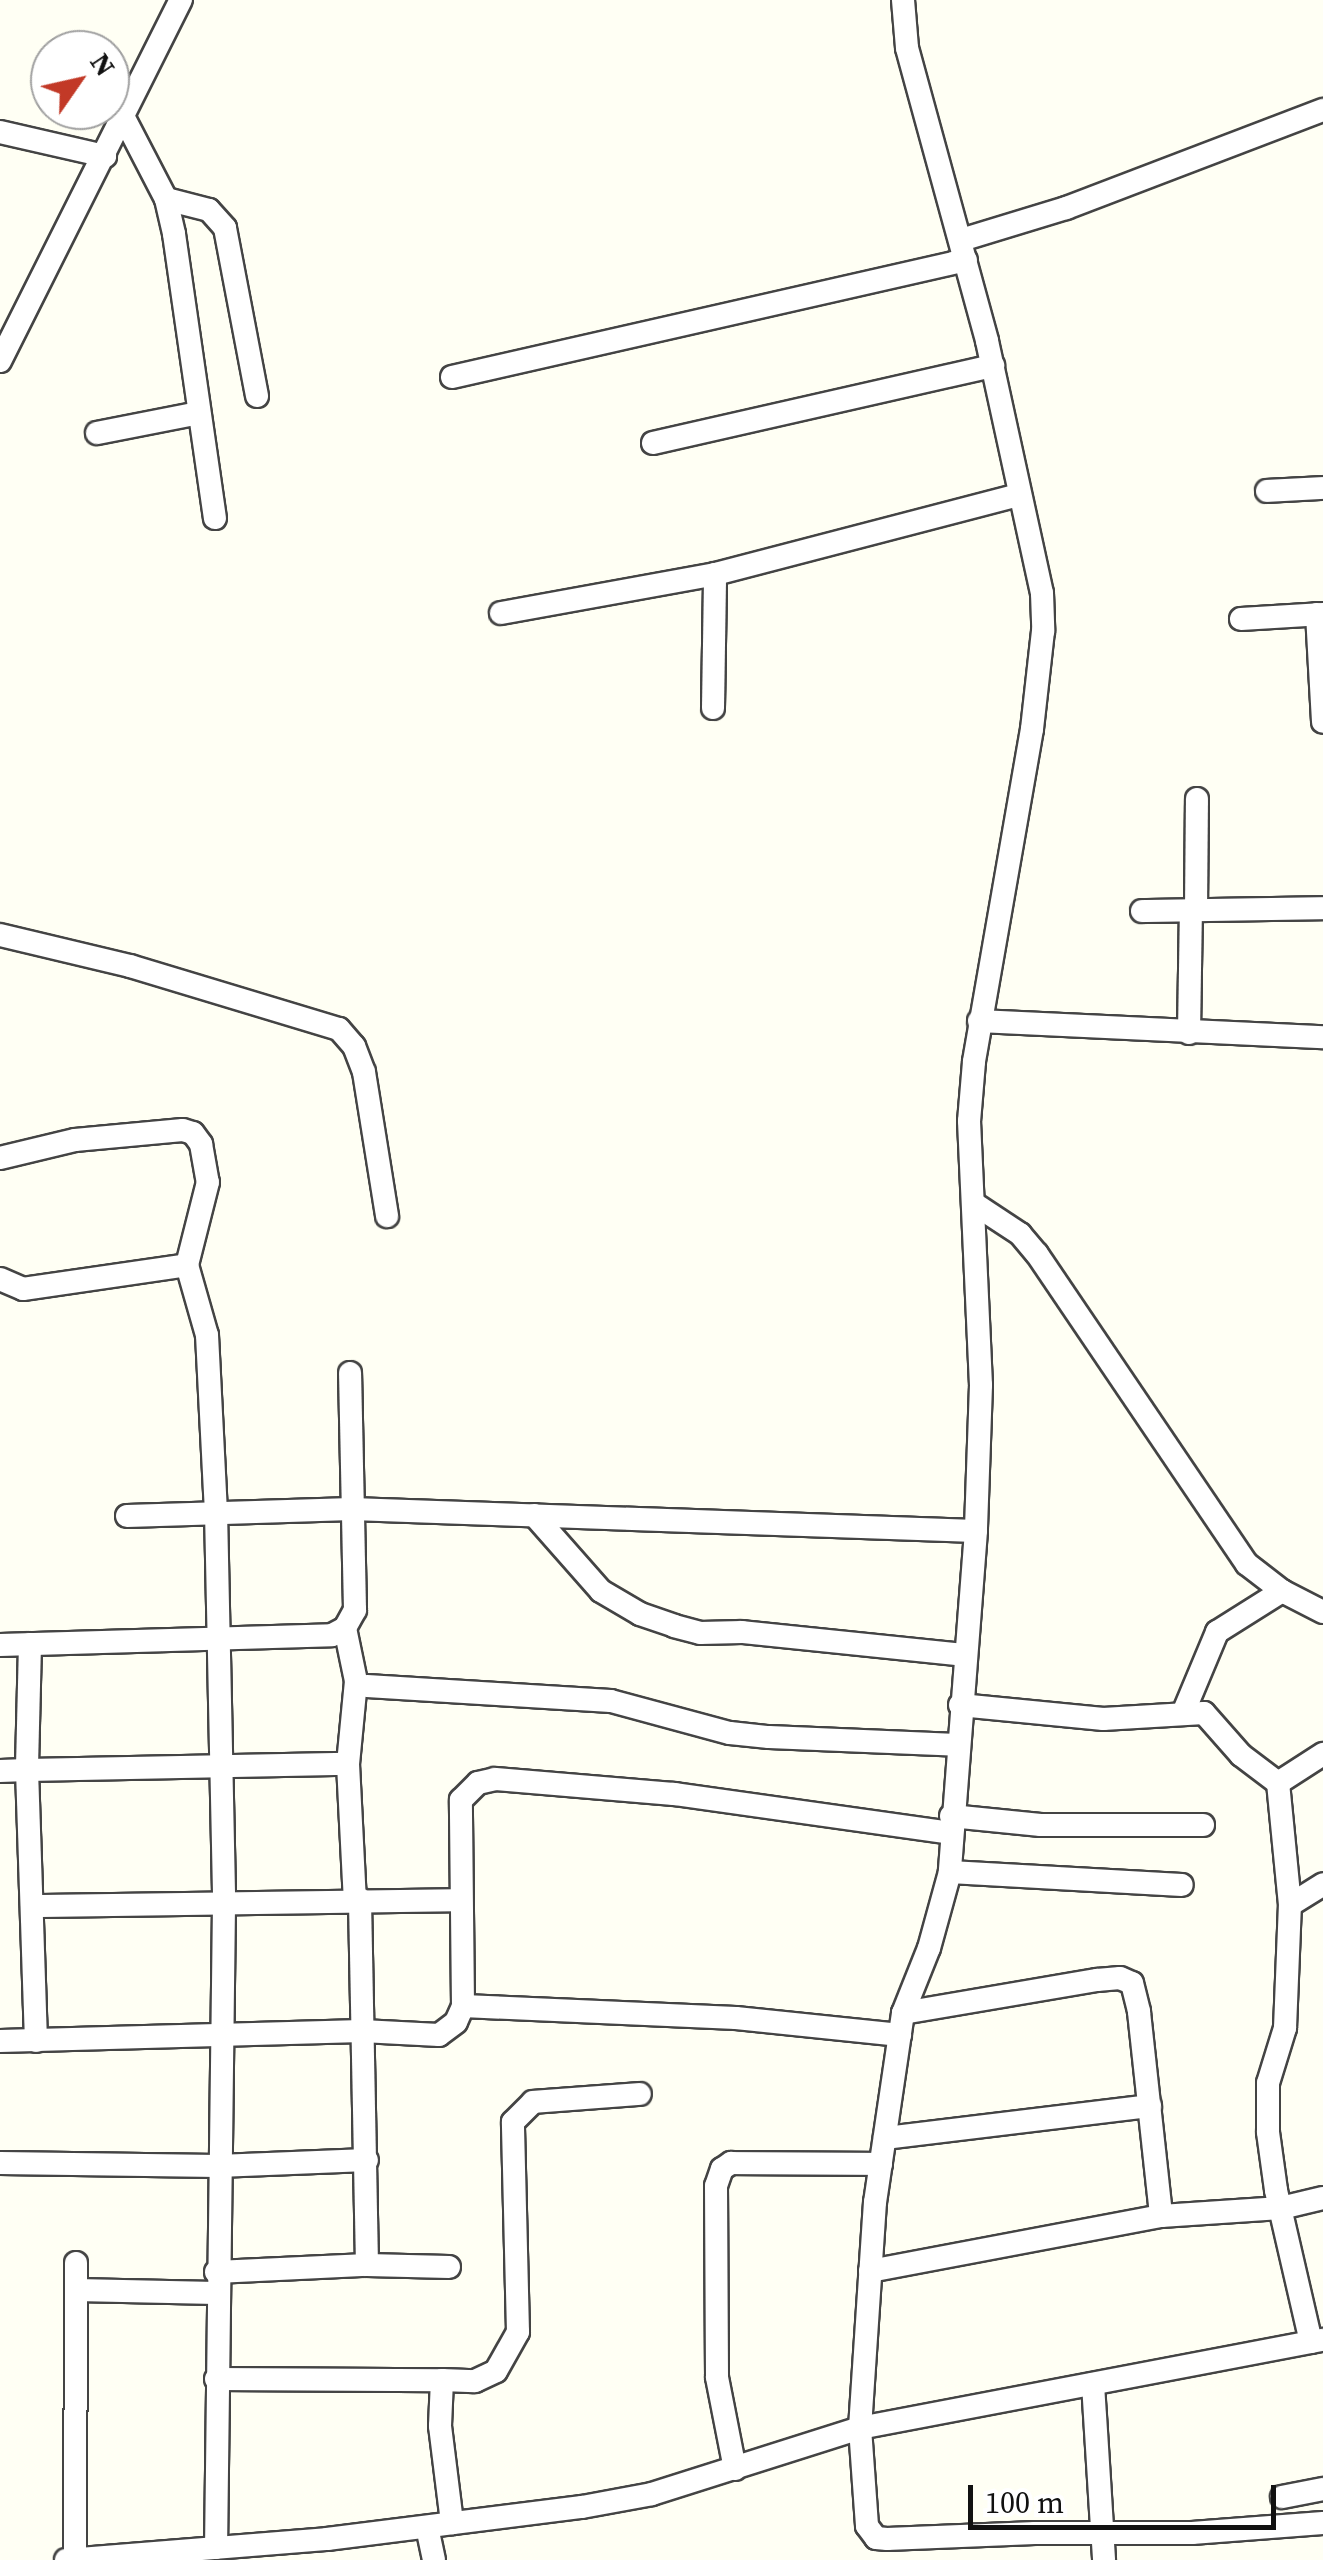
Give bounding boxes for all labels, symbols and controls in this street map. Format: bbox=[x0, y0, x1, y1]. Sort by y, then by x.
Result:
north arrow bbox=[30, 30, 130, 130]
text: N bbox=[82, 45, 125, 83]
scale bar bbox=[973, 2465, 1280, 2527]
text: 100 m bbox=[985, 2482, 1064, 2523]

